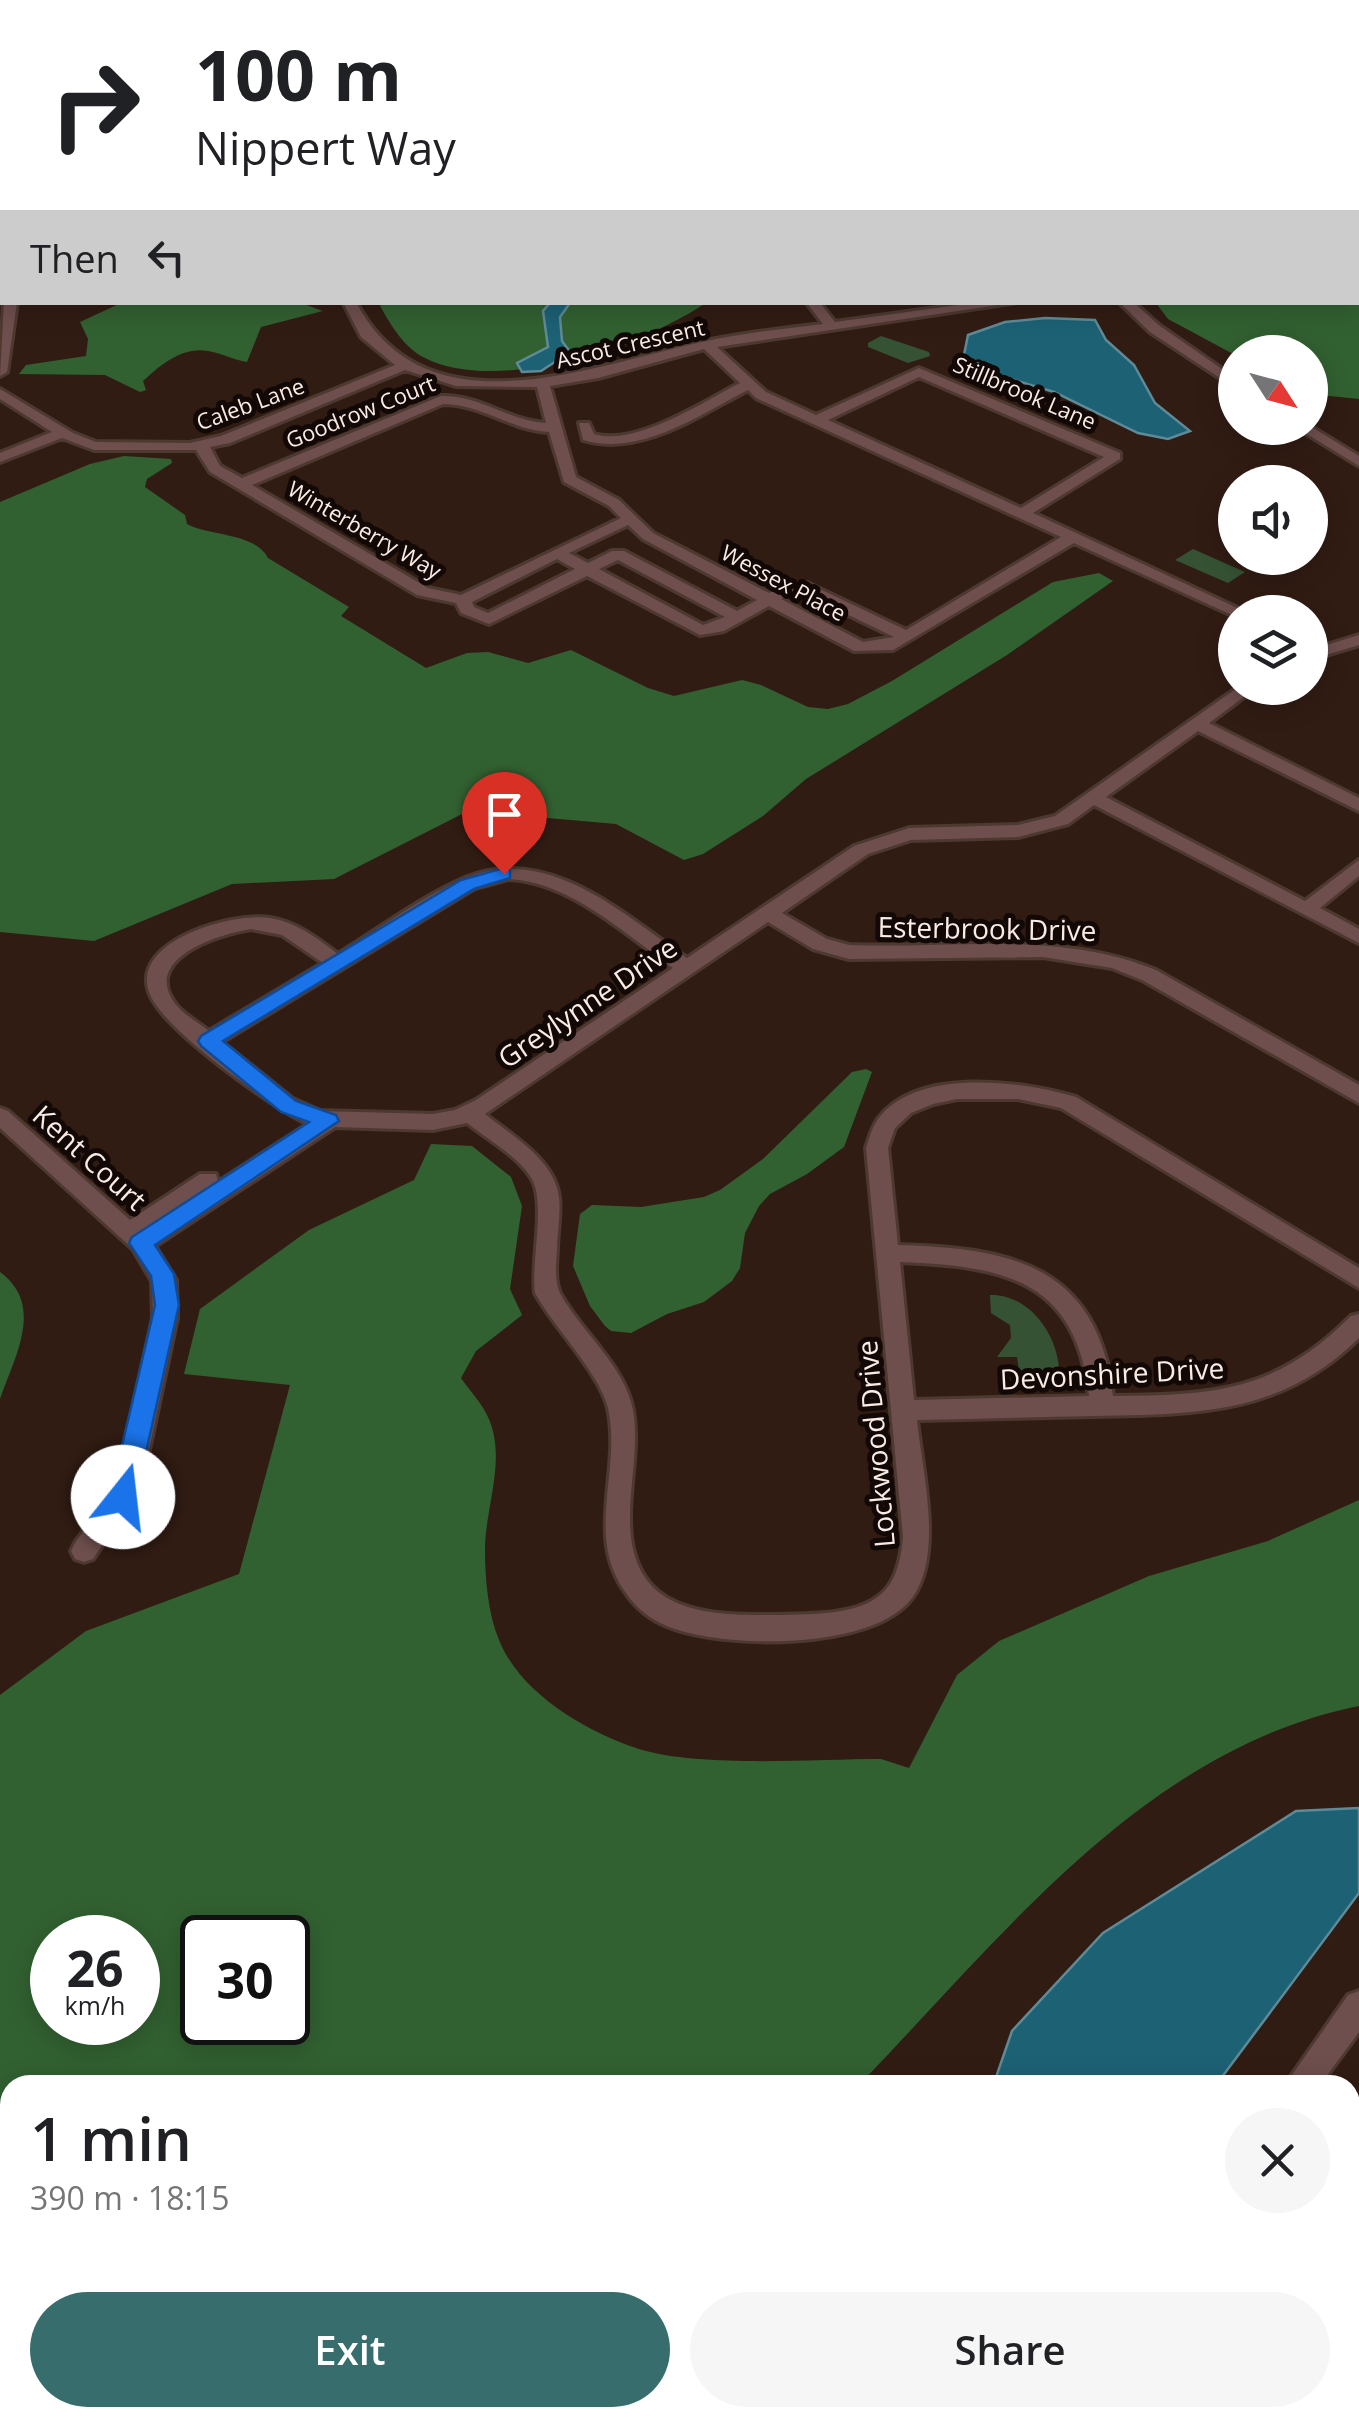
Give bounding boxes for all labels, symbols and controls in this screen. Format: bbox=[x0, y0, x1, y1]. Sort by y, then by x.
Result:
text: 100 m bbox=[195, 26, 402, 122]
icon: right bbox=[30, 40, 160, 170]
text: Nippert Way bbox=[195, 117, 456, 178]
icon: left bbox=[139, 230, 194, 285]
text: Then bbox=[30, 232, 119, 284]
street label: Ascot Crescent bbox=[553, 311, 707, 375]
north arrow bbox=[1218, 335, 1328, 445]
map controls bbox=[1218, 335, 1328, 705]
street label: Stillbrook Lane bbox=[949, 348, 1101, 436]
street label: Goodrow Court bbox=[281, 367, 439, 455]
street label: Caleb Lane bbox=[192, 370, 308, 436]
button: sound bbox=[1218, 465, 1328, 575]
street label: Winterberry Way bbox=[283, 473, 448, 586]
street label: Wessex Place bbox=[716, 537, 852, 627]
button: layers bbox=[1218, 595, 1328, 705]
pin bbox=[462, 772, 547, 875]
icon: arrive bbox=[477, 787, 532, 842]
street label: Esterbrook Drive bbox=[877, 907, 1097, 949]
street label: Greylynne Drive bbox=[490, 928, 684, 1076]
street label: Kent Court bbox=[25, 1096, 155, 1218]
street label: Lockwood Drive bbox=[847, 1339, 903, 1549]
street label: Devonshire Drive bbox=[999, 1348, 1225, 1398]
position arrow bbox=[71, 1445, 175, 1549]
speed limit sign: 30 bbox=[180, 1915, 310, 2045]
text: 26 bbox=[66, 1934, 124, 2002]
text: km/h bbox=[65, 1988, 125, 2022]
text: 1 min bbox=[30, 2097, 192, 2179]
button: close bbox=[1225, 2108, 1330, 2213]
text: 390 m · 18:15 bbox=[30, 2176, 229, 2219]
button: Exit bbox=[30, 2292, 670, 2407]
button: Share bbox=[690, 2292, 1330, 2407]

